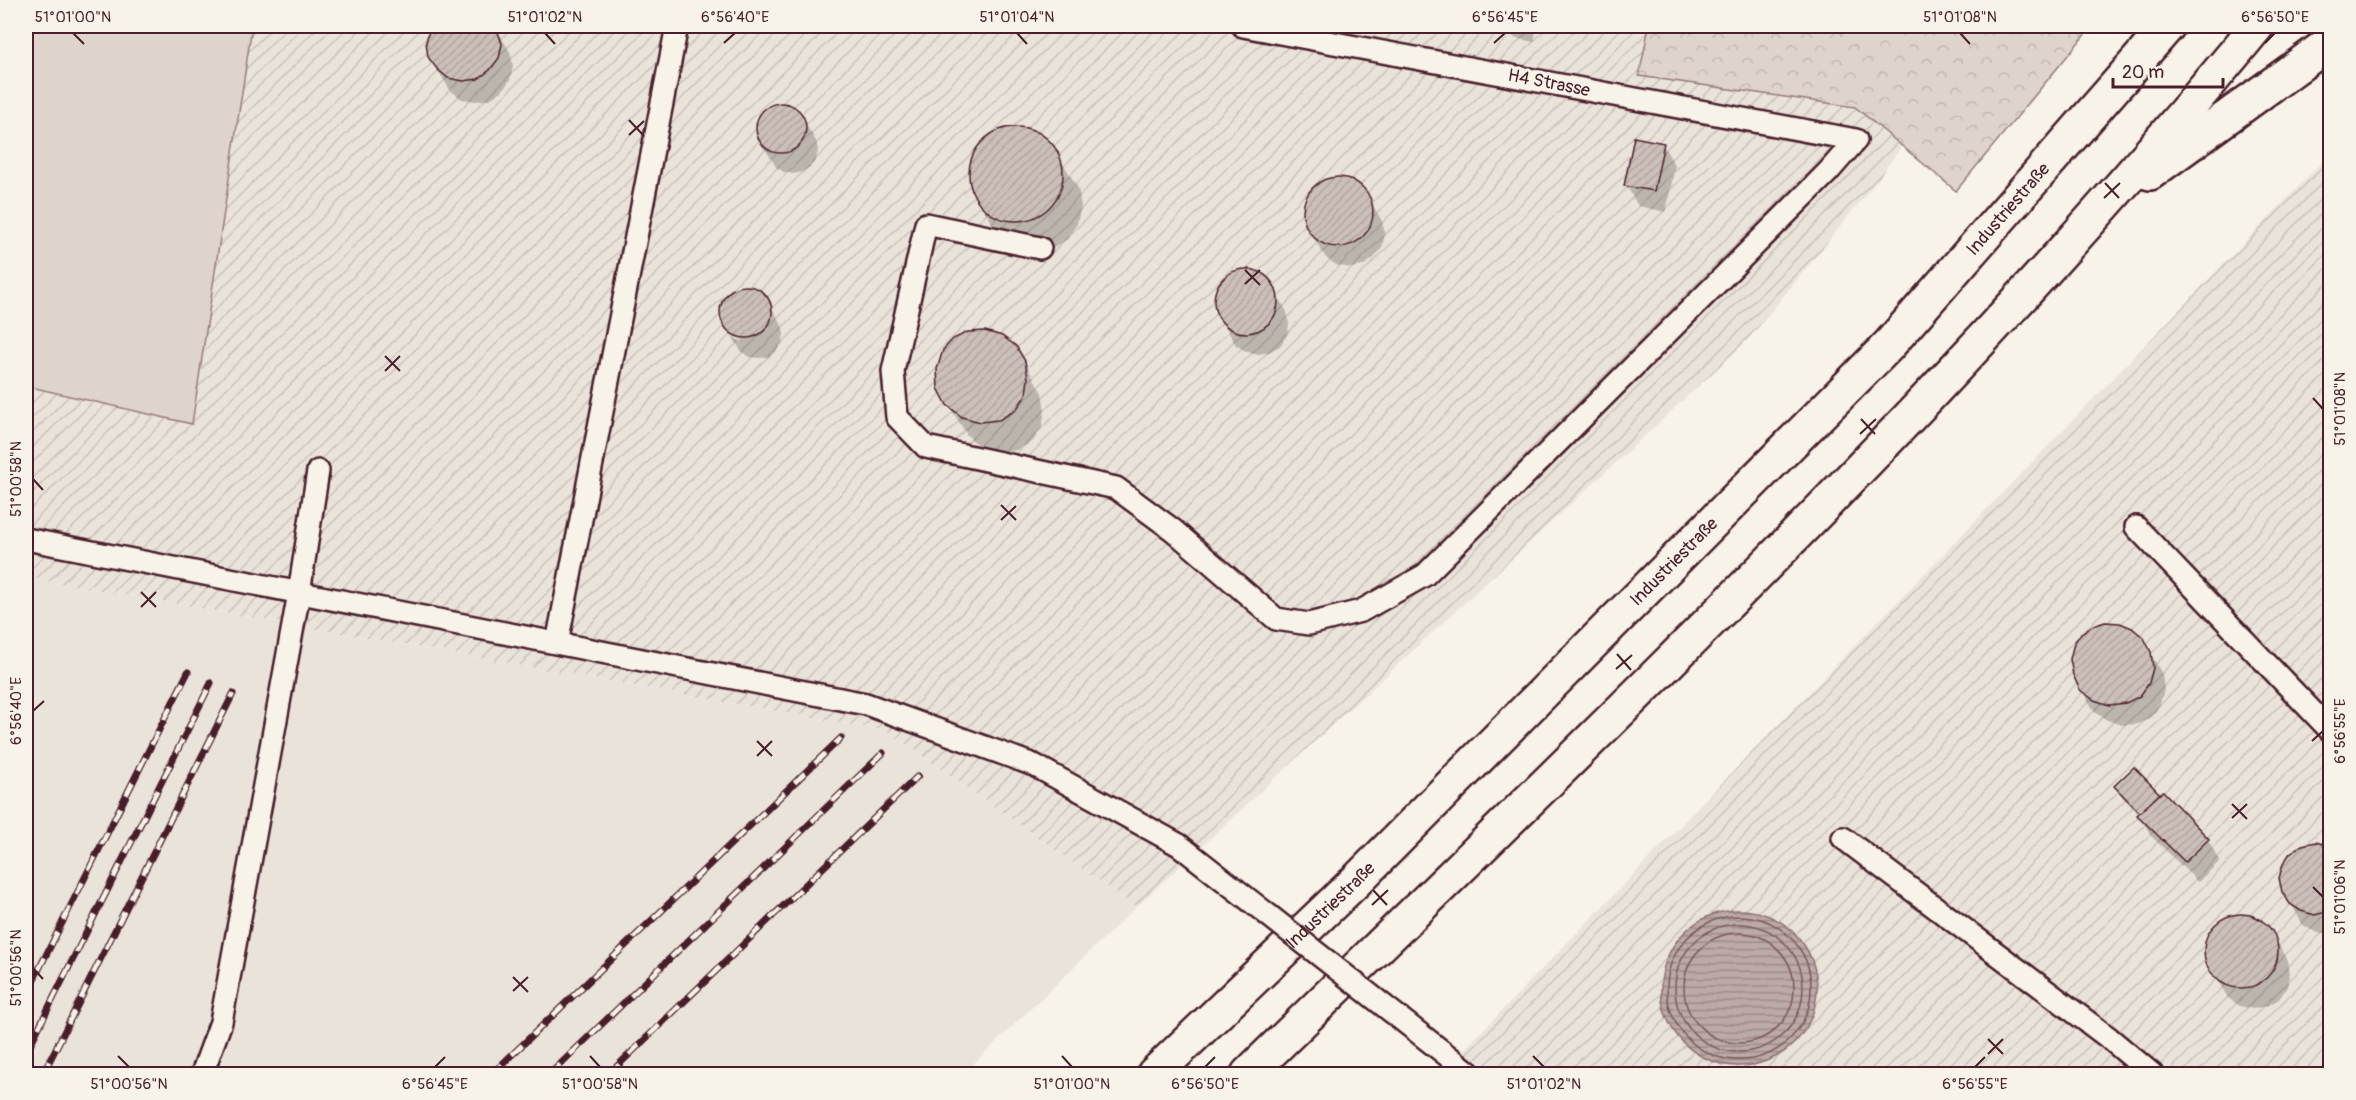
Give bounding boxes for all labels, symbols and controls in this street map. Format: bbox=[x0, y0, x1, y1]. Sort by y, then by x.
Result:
text: 51°01'00"N bbox=[35, 8, 111, 27]
text: 51°01'02"N bbox=[508, 8, 582, 27]
text: 6°56'40"E bbox=[701, 8, 769, 27]
text: 51°01'04"N bbox=[980, 8, 1054, 27]
text: 6°56'45"E bbox=[1472, 8, 1538, 27]
text: 51°01'08"N bbox=[1923, 8, 1997, 27]
text: 6°56'50"E bbox=[2241, 8, 2309, 27]
scale bar bbox=[2113, 51, 2222, 89]
text: 20 m bbox=[2122, 61, 2164, 84]
street label: H4 Strasse bbox=[1506, 64, 1592, 102]
street label: Industriestraße bbox=[1961, 158, 2055, 260]
text: 51°01'08"N bbox=[2331, 372, 2350, 446]
text: 51°00'58"N bbox=[7, 441, 26, 517]
street label: Industriestraße bbox=[1625, 512, 1723, 611]
text: 6°56'40"E bbox=[7, 677, 26, 745]
text: 6°56'55"E bbox=[2331, 698, 2350, 764]
street label: Industriestraße bbox=[1281, 857, 1380, 954]
text: 51°01'06"N bbox=[2331, 860, 2350, 934]
text: 51°00'56"N bbox=[7, 929, 26, 1007]
text: 51°00'56"N bbox=[90, 1075, 168, 1094]
text: 6°56'45"E bbox=[402, 1075, 468, 1094]
text: 51°00'58"N bbox=[562, 1075, 638, 1094]
text: 51°01'00"N bbox=[1034, 1075, 1110, 1094]
text: 6°56'50"E bbox=[1171, 1075, 1239, 1094]
text: 51°01'02"N bbox=[1507, 1075, 1581, 1094]
text: 6°56'55"E bbox=[1942, 1075, 2008, 1094]

